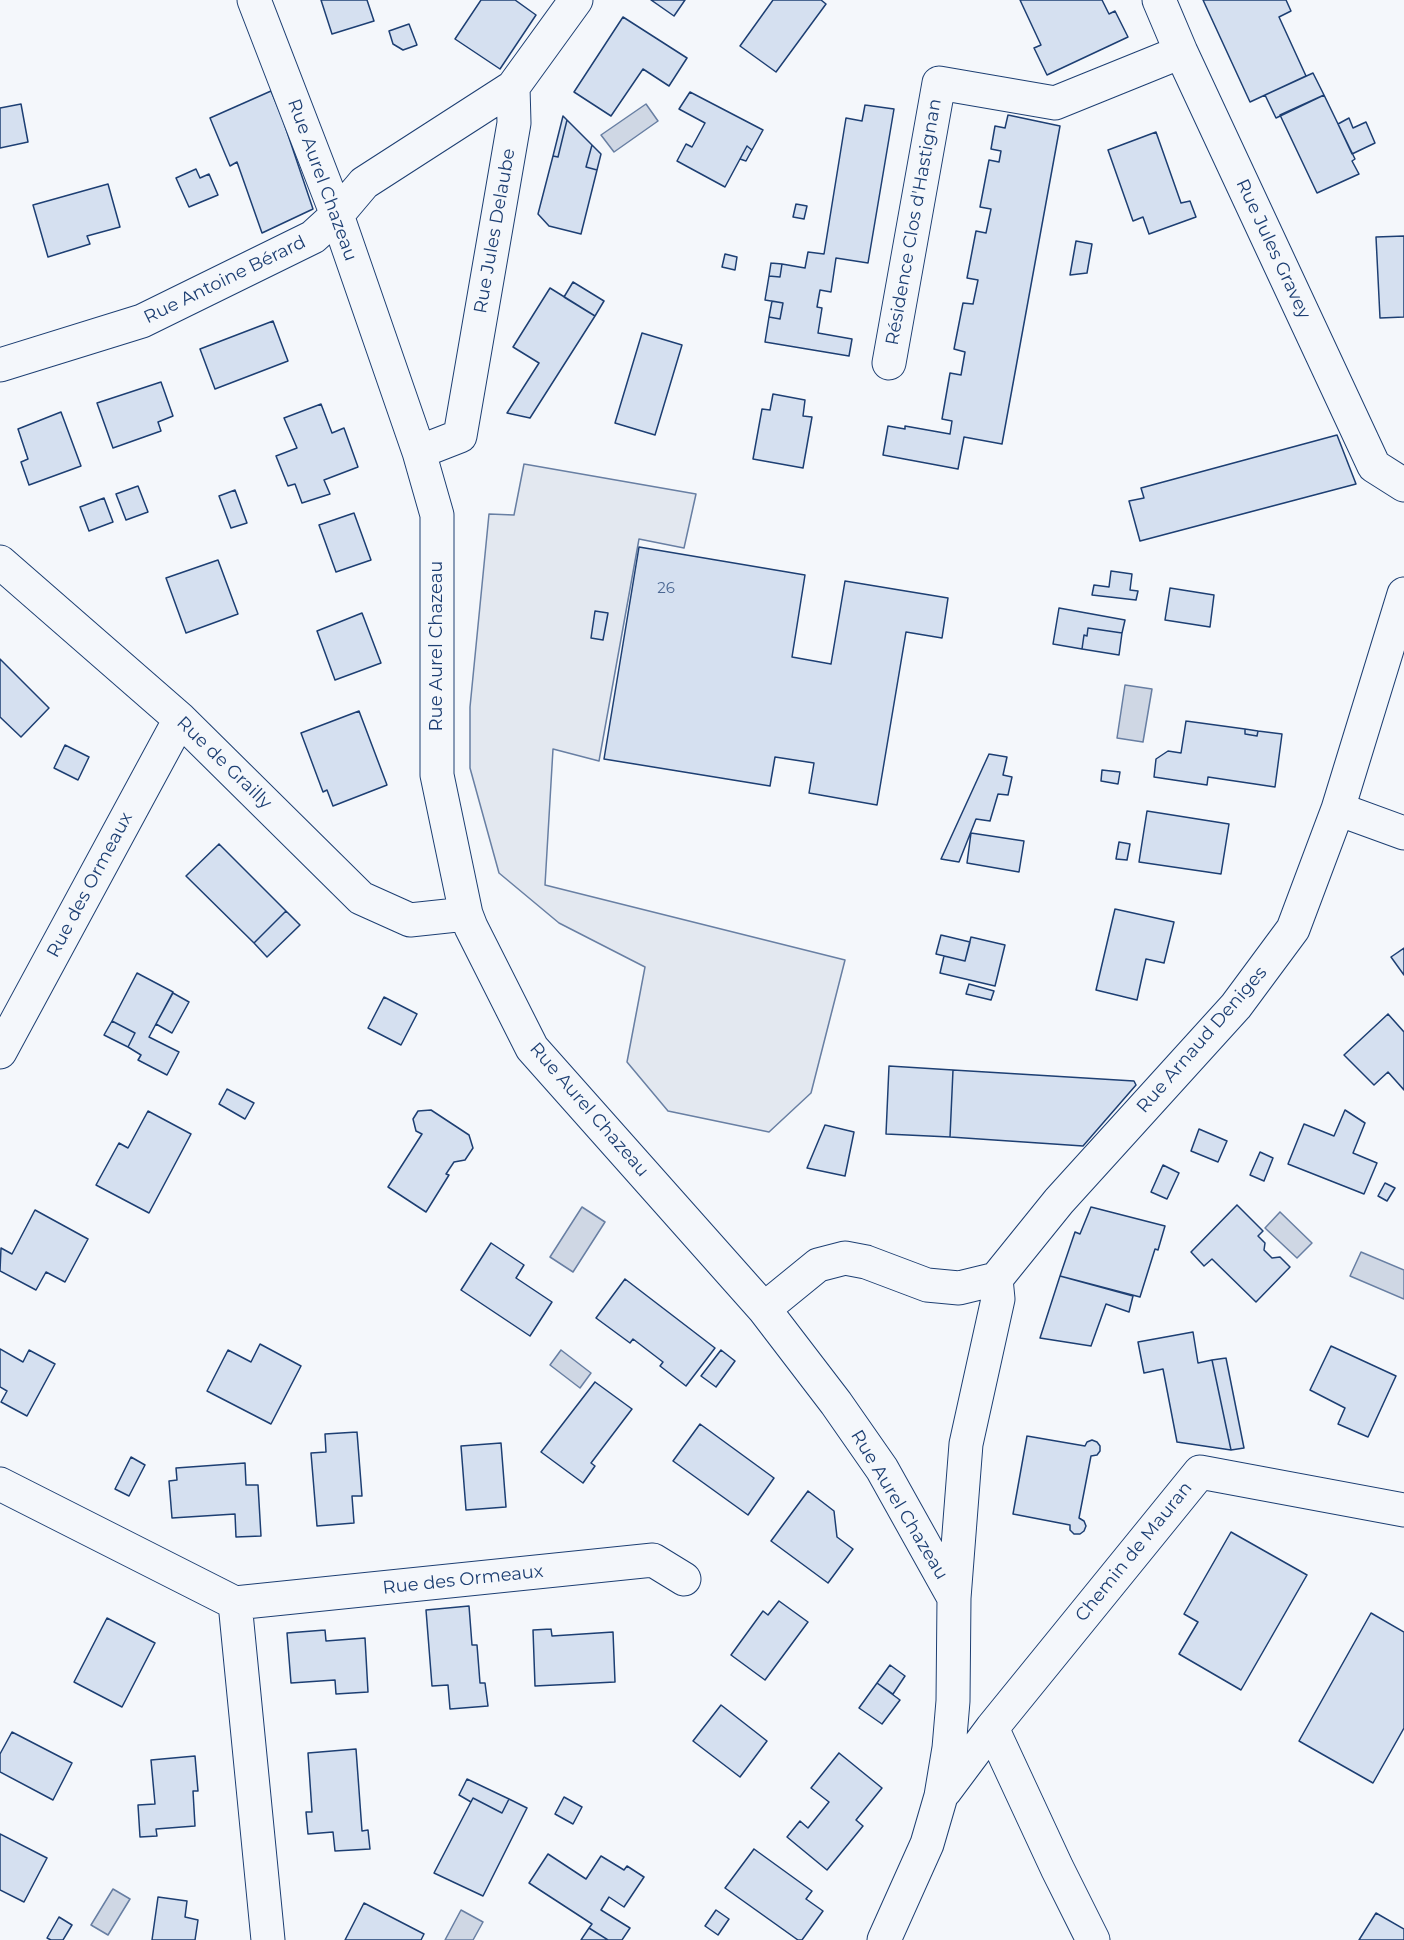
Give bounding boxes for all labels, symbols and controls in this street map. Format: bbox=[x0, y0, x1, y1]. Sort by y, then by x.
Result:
street label: Rue Aurel Chazeau bbox=[283, 96, 361, 264]
street label: Résidence Clos d'Hastignan bbox=[882, 97, 946, 347]
street label: Rue Jules Delaube bbox=[470, 147, 520, 315]
street label: Rue Jules Gravey bbox=[1231, 176, 1315, 322]
street label: Rue Antoine Bérard bbox=[141, 231, 309, 329]
street label: Rue Aurel Chazeau bbox=[426, 561, 448, 731]
house number: 26 bbox=[657, 580, 675, 598]
street label: Rue de Grailly bbox=[172, 712, 276, 814]
street label: Rue des Ormeaux bbox=[43, 809, 137, 961]
street label: Rue Arnaud Deniges bbox=[1132, 962, 1272, 1118]
street label: Rue Aurel Chazeau bbox=[525, 1038, 653, 1182]
street label: Rue Aurel Chazeau bbox=[846, 1426, 952, 1584]
street label: Chemin de Mauran bbox=[1071, 1478, 1197, 1626]
street label: Rue des Ormeaux bbox=[382, 1561, 544, 1599]

